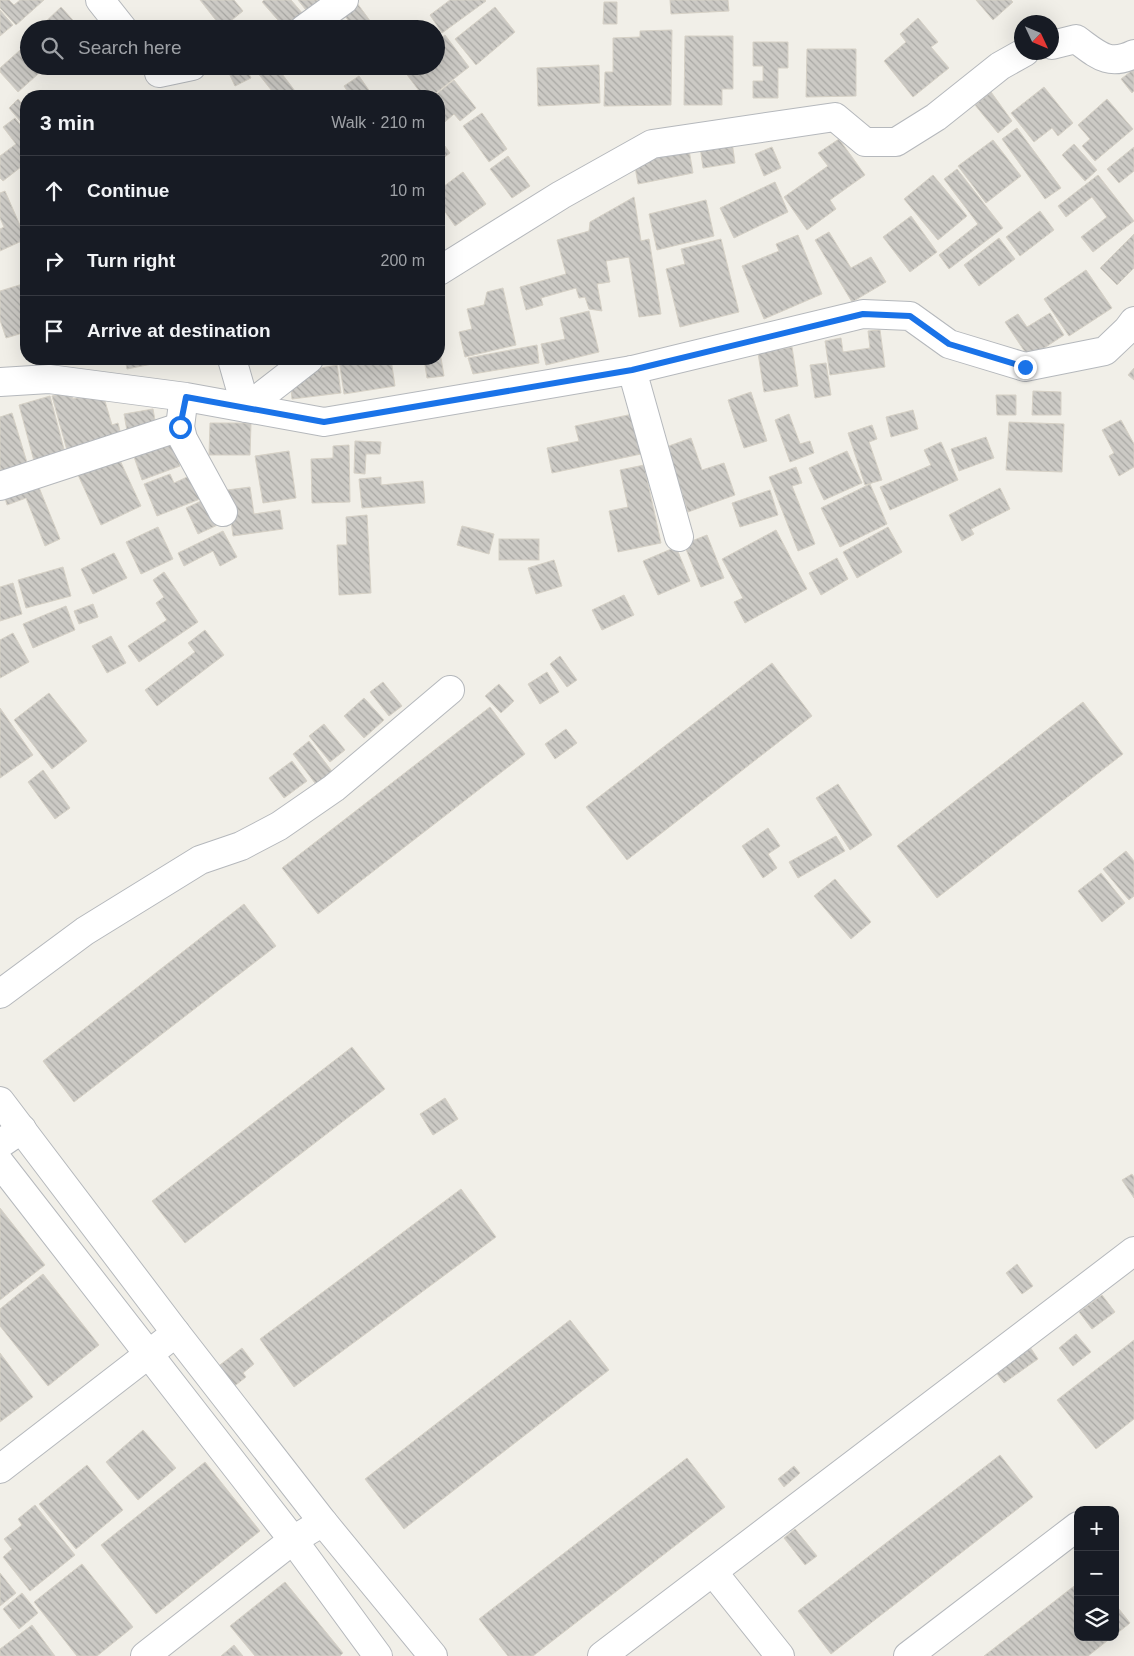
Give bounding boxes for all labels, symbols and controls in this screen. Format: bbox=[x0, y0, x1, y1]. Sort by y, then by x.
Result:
north arrow bbox=[1014, 15, 1059, 60]
search box bbox=[20, 20, 445, 75]
icon: search bbox=[38, 34, 66, 62]
text: Search here bbox=[78, 37, 182, 58]
text: 3 min bbox=[40, 111, 95, 134]
text: Walk · 210 m bbox=[331, 114, 425, 131]
icon: ahead bbox=[40, 177, 68, 205]
text: Continue bbox=[87, 180, 169, 201]
text: 10 m bbox=[389, 182, 425, 199]
icon: right bbox=[40, 247, 68, 275]
text: Turn right bbox=[87, 250, 175, 271]
text: 200 m bbox=[381, 252, 425, 269]
icon: arrive bbox=[40, 317, 68, 345]
text: Arrive at destination bbox=[87, 320, 271, 341]
route end bbox=[1014, 356, 1037, 379]
route start bbox=[169, 416, 192, 439]
map controls bbox=[1074, 1506, 1119, 1641]
button: + bbox=[1074, 1506, 1119, 1551]
button: − bbox=[1074, 1551, 1119, 1596]
button: layers bbox=[1074, 1596, 1119, 1641]

